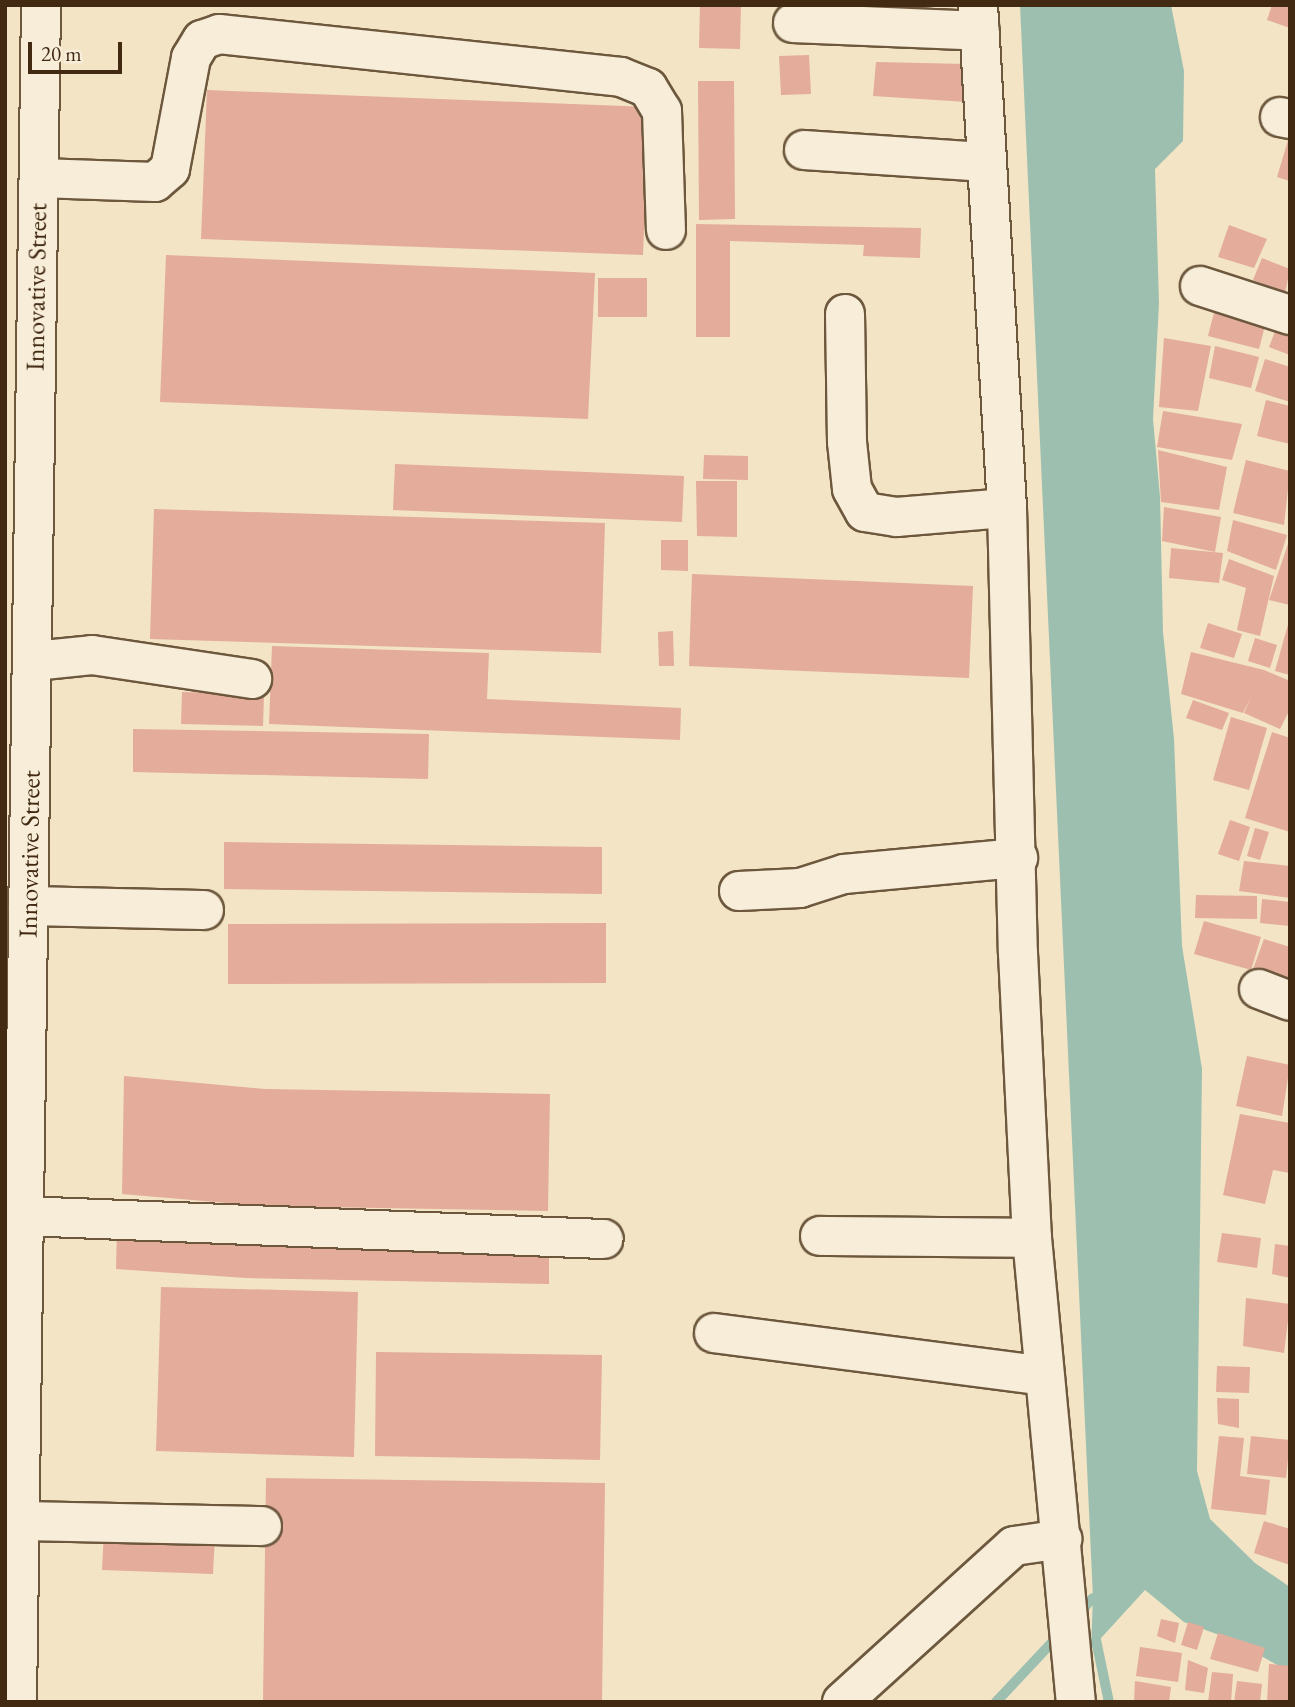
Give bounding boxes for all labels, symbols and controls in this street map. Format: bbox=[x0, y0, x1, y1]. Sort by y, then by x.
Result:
scale bar bbox=[32, 28, 126, 72]
text: 20 m bbox=[41, 40, 82, 67]
street label: Innovative Street bbox=[20, 203, 54, 371]
street label: Innovative Street bbox=[13, 770, 47, 938]

